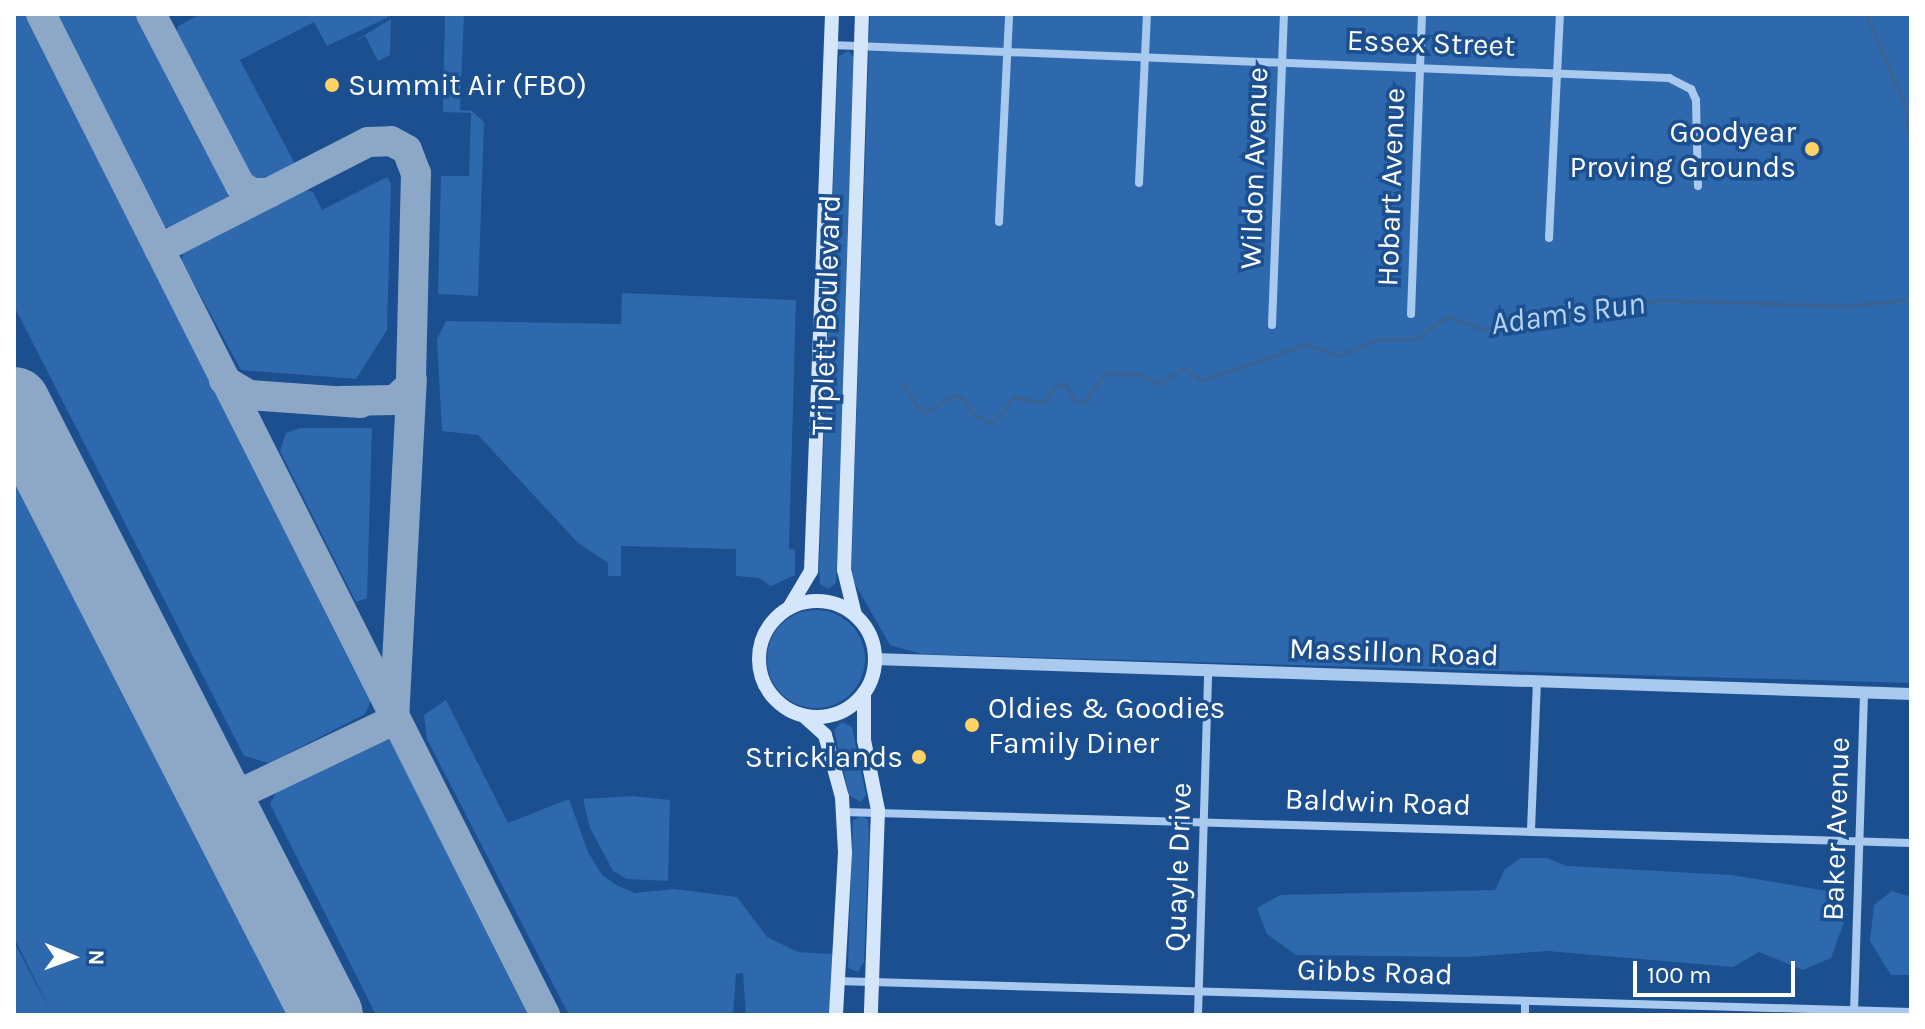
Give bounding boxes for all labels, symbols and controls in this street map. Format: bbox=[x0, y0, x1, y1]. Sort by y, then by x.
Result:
street label: Essex Street bbox=[1346, 22, 1516, 64]
street label: Wildon Avenue bbox=[1232, 66, 1276, 270]
place label: Summit Air (FBO) bbox=[348, 67, 587, 103]
marker: Summit Air (FBO) bbox=[323, 76, 341, 94]
street label: Hobart Avenue bbox=[1370, 87, 1412, 287]
place label: Goodyear Proving Grounds bbox=[1570, 114, 1796, 184]
marker: Goodyear Proving Grounds bbox=[1803, 140, 1821, 158]
street label: Triplett Boulevard bbox=[804, 194, 848, 436]
water label: Adam's Run bbox=[1489, 284, 1647, 344]
street label: Massillon Road bbox=[1288, 630, 1500, 674]
place label: Oldies & Goodies Family Diner bbox=[988, 690, 1225, 760]
marker: Oldies & Goodies Family Diner bbox=[963, 716, 981, 734]
street label: Baker Avenue bbox=[1815, 736, 1857, 922]
place label: Stricklands bbox=[745, 739, 903, 775]
marker: Stricklands bbox=[910, 748, 928, 766]
street label: Baldwin Road bbox=[1284, 781, 1472, 823]
street label: Quayle Drive bbox=[1157, 782, 1199, 952]
north arrow bbox=[32, 917, 112, 997]
scale bar bbox=[1637, 945, 1799, 995]
text: N bbox=[83, 949, 109, 966]
street label: Gibbs Road bbox=[1297, 951, 1453, 993]
text: 100 m bbox=[1647, 961, 1712, 989]

